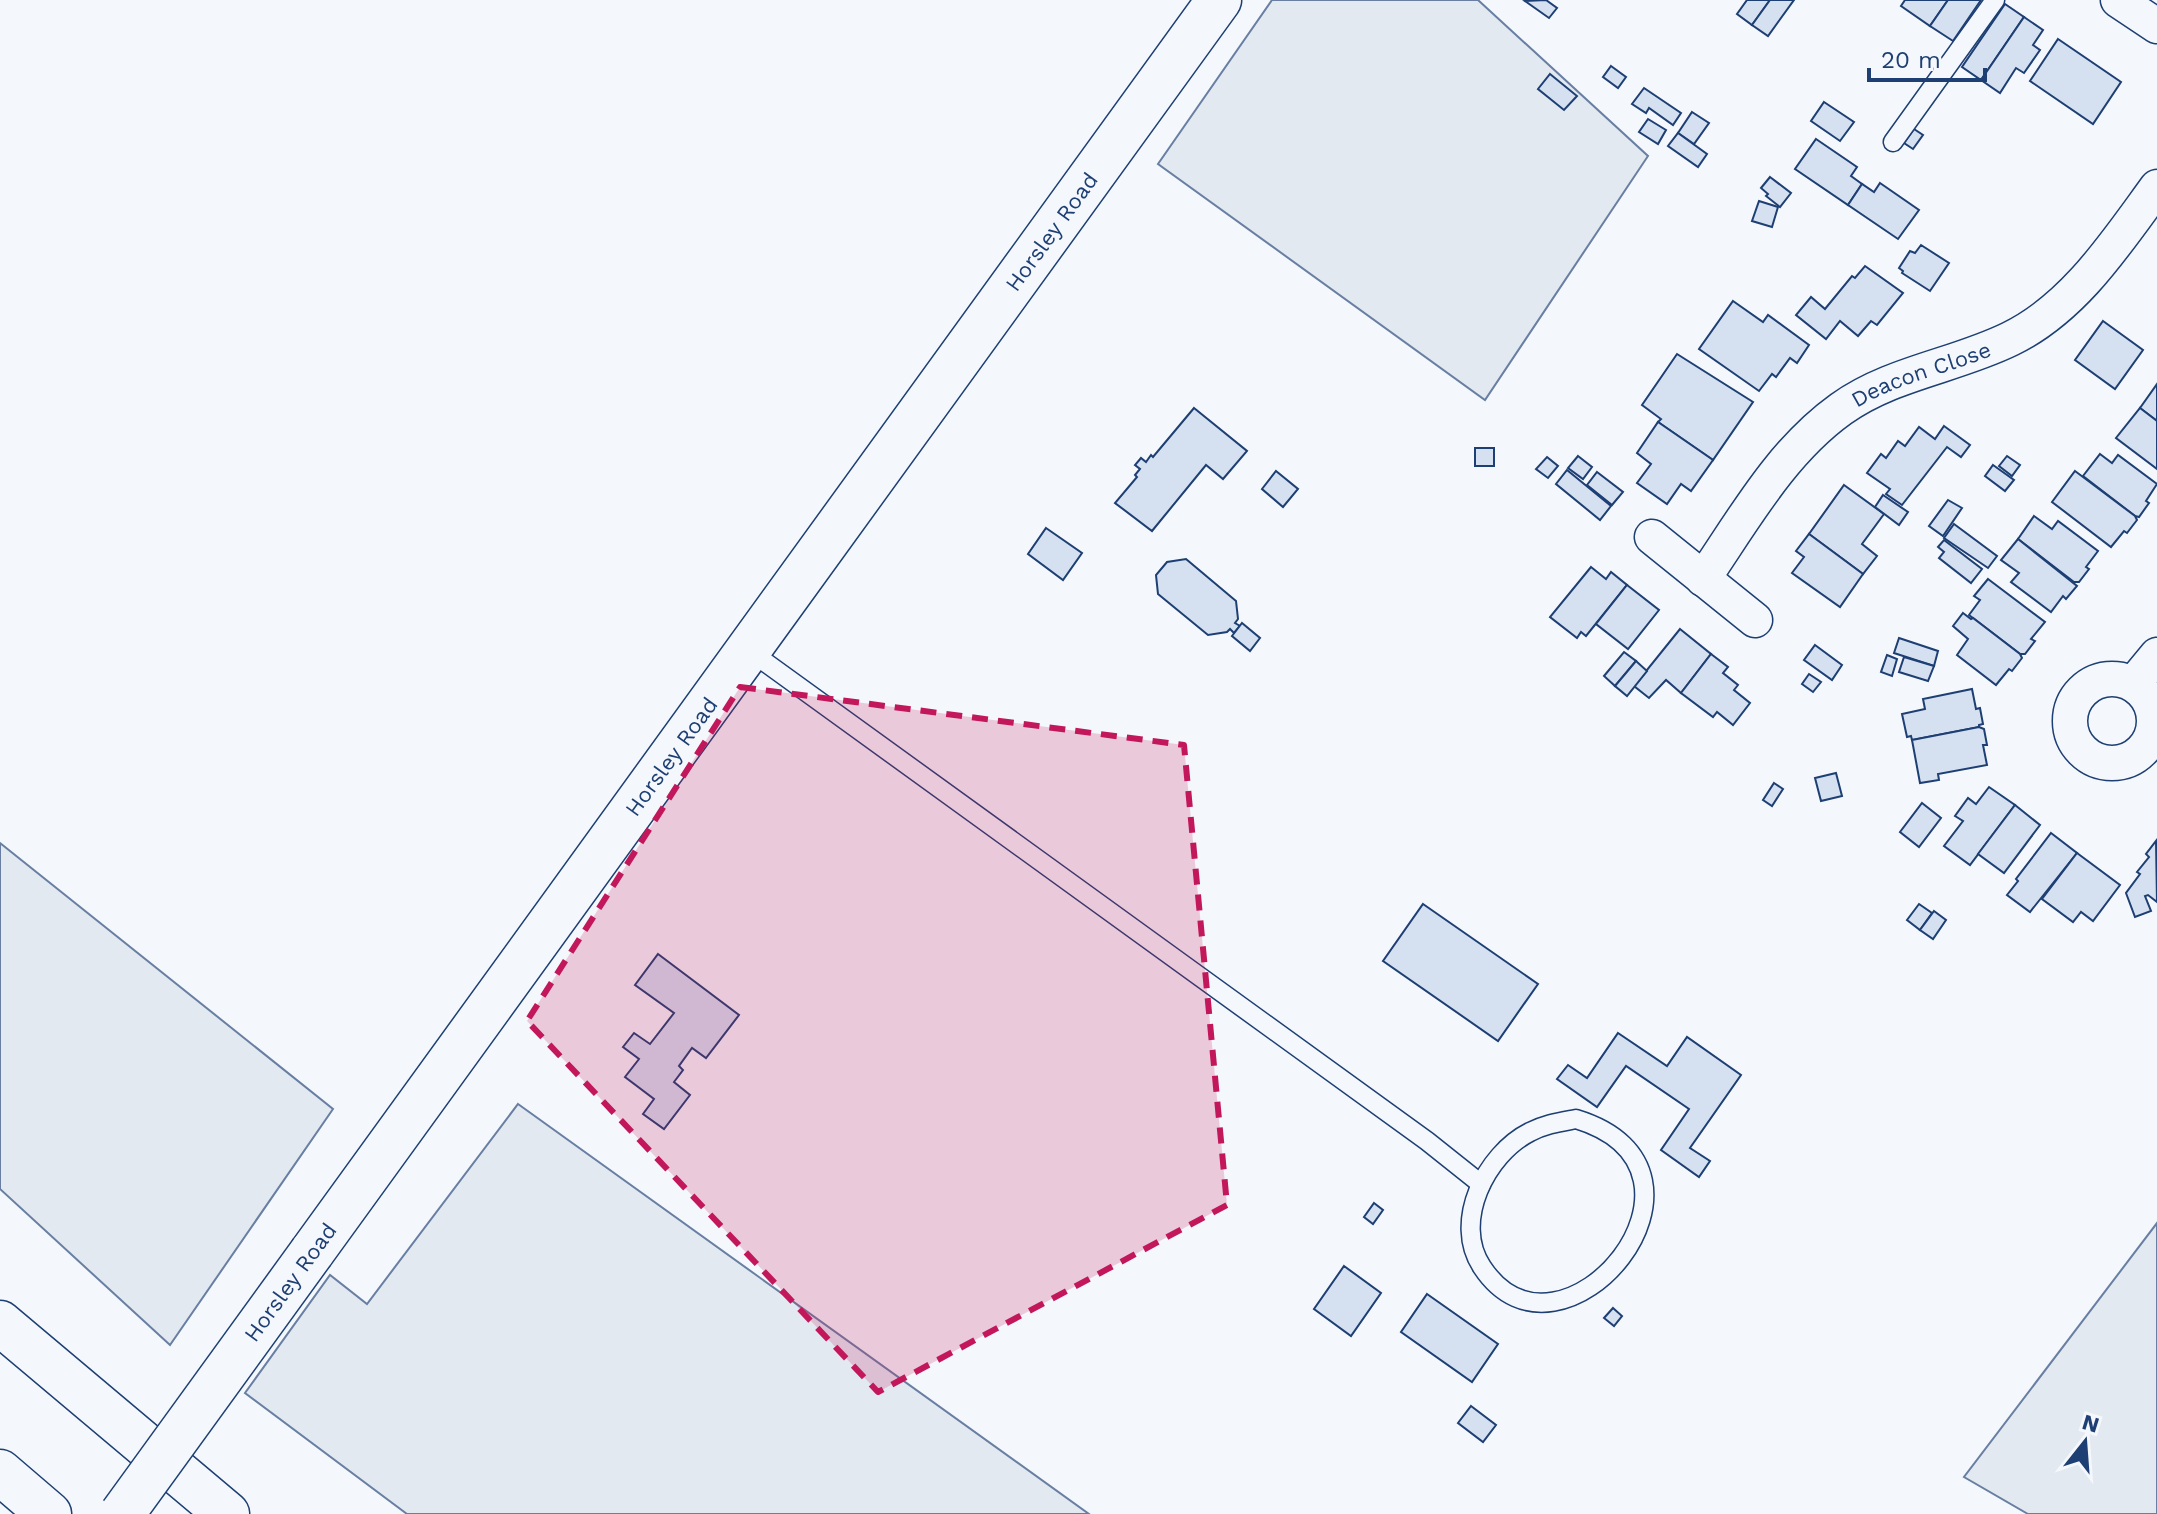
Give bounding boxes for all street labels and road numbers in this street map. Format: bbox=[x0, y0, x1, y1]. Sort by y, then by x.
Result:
street label: Horsley Road bbox=[1000, 168, 1103, 296]
street label: Deacon Close bbox=[1847, 337, 1994, 412]
street label: Horsley Road bbox=[620, 693, 723, 821]
street label: Horsley Road bbox=[239, 1218, 342, 1346]

